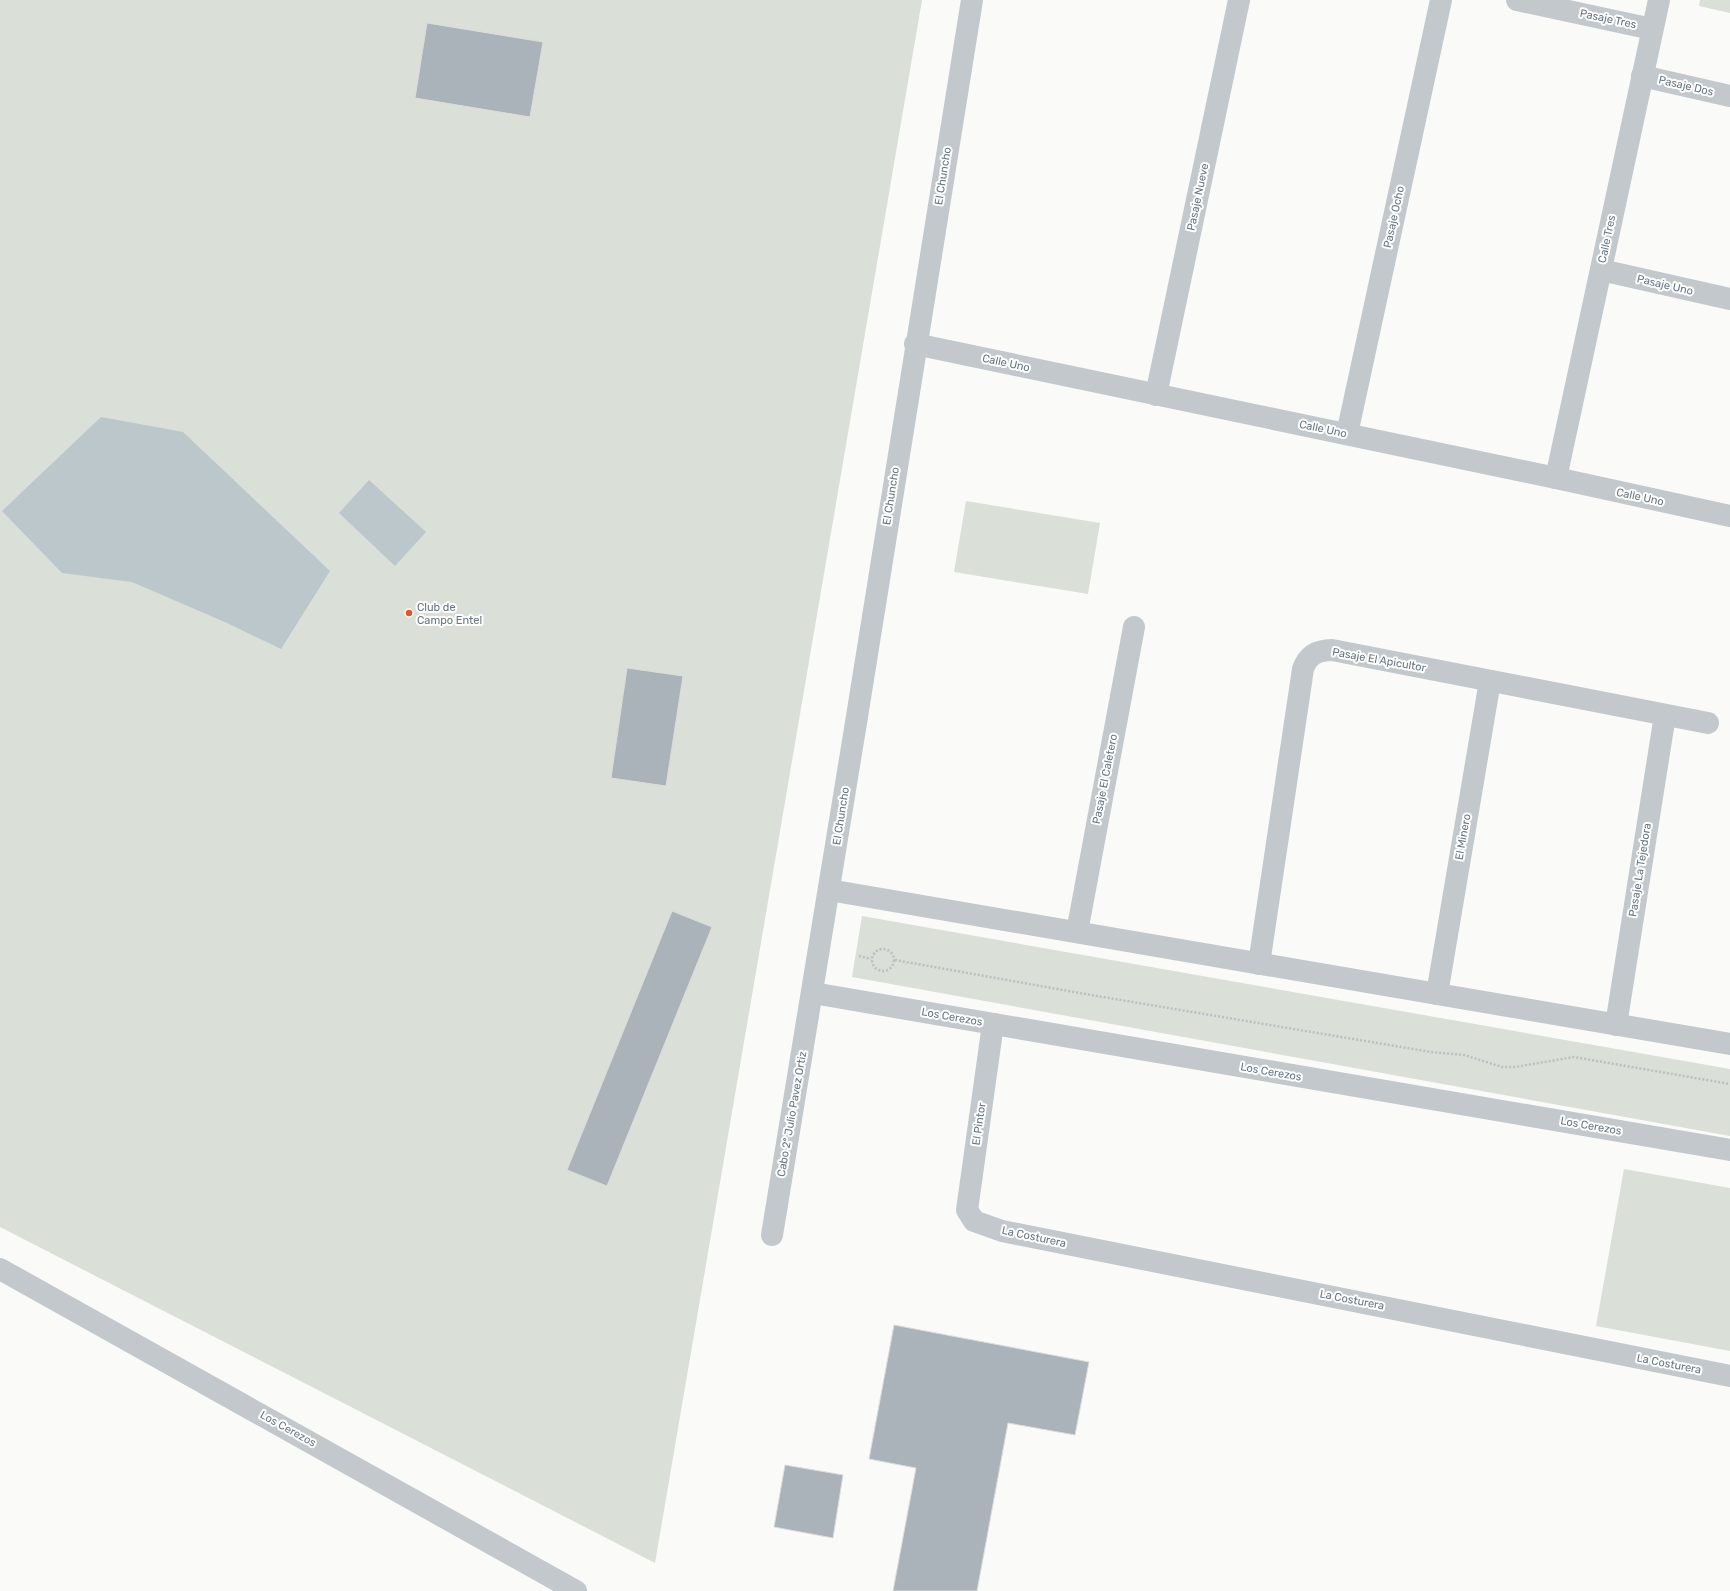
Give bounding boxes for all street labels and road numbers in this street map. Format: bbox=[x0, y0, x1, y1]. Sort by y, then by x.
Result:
street label: Pasaje Tres bbox=[1579, 7, 1638, 31]
street label: Pasaje Dos bbox=[1657, 73, 1715, 99]
street label: El Chuncho bbox=[932, 146, 954, 206]
street label: Pasaje Nueve bbox=[1184, 162, 1212, 232]
street label: Pasaje Ocho bbox=[1381, 185, 1407, 249]
street label: Calle Tres bbox=[1596, 213, 1618, 264]
street label: Pasaje Uno bbox=[1636, 272, 1694, 298]
street label: Calle Uno bbox=[981, 352, 1031, 374]
street label: Calle Uno bbox=[1298, 418, 1348, 440]
street label: El Chuncho bbox=[880, 466, 902, 526]
street label: Calle Uno bbox=[1615, 486, 1665, 508]
street label: Pasaje El Apicultor bbox=[1331, 645, 1428, 675]
street label: Pasaje El Caletero bbox=[1090, 733, 1120, 825]
street label: El Chuncho bbox=[830, 786, 852, 846]
street label: El Minero bbox=[1453, 813, 1473, 861]
street label: Pasaje La Tejedora bbox=[1626, 822, 1654, 918]
street label: Los Cerezos bbox=[920, 1005, 984, 1029]
street label: Cabo 2º Julio Pavez Ortiz bbox=[775, 1050, 810, 1178]
street label: Los Cerezos bbox=[1239, 1060, 1303, 1084]
street label: El Pintor bbox=[970, 1101, 989, 1146]
street label: Los Cerezos bbox=[1559, 1114, 1623, 1138]
street label: La Costurera bbox=[1001, 1224, 1067, 1250]
street label: La Costurera bbox=[1319, 1287, 1385, 1313]
street label: La Costurera bbox=[1636, 1351, 1702, 1377]
street label: Los Cerezos bbox=[258, 1408, 319, 1450]

